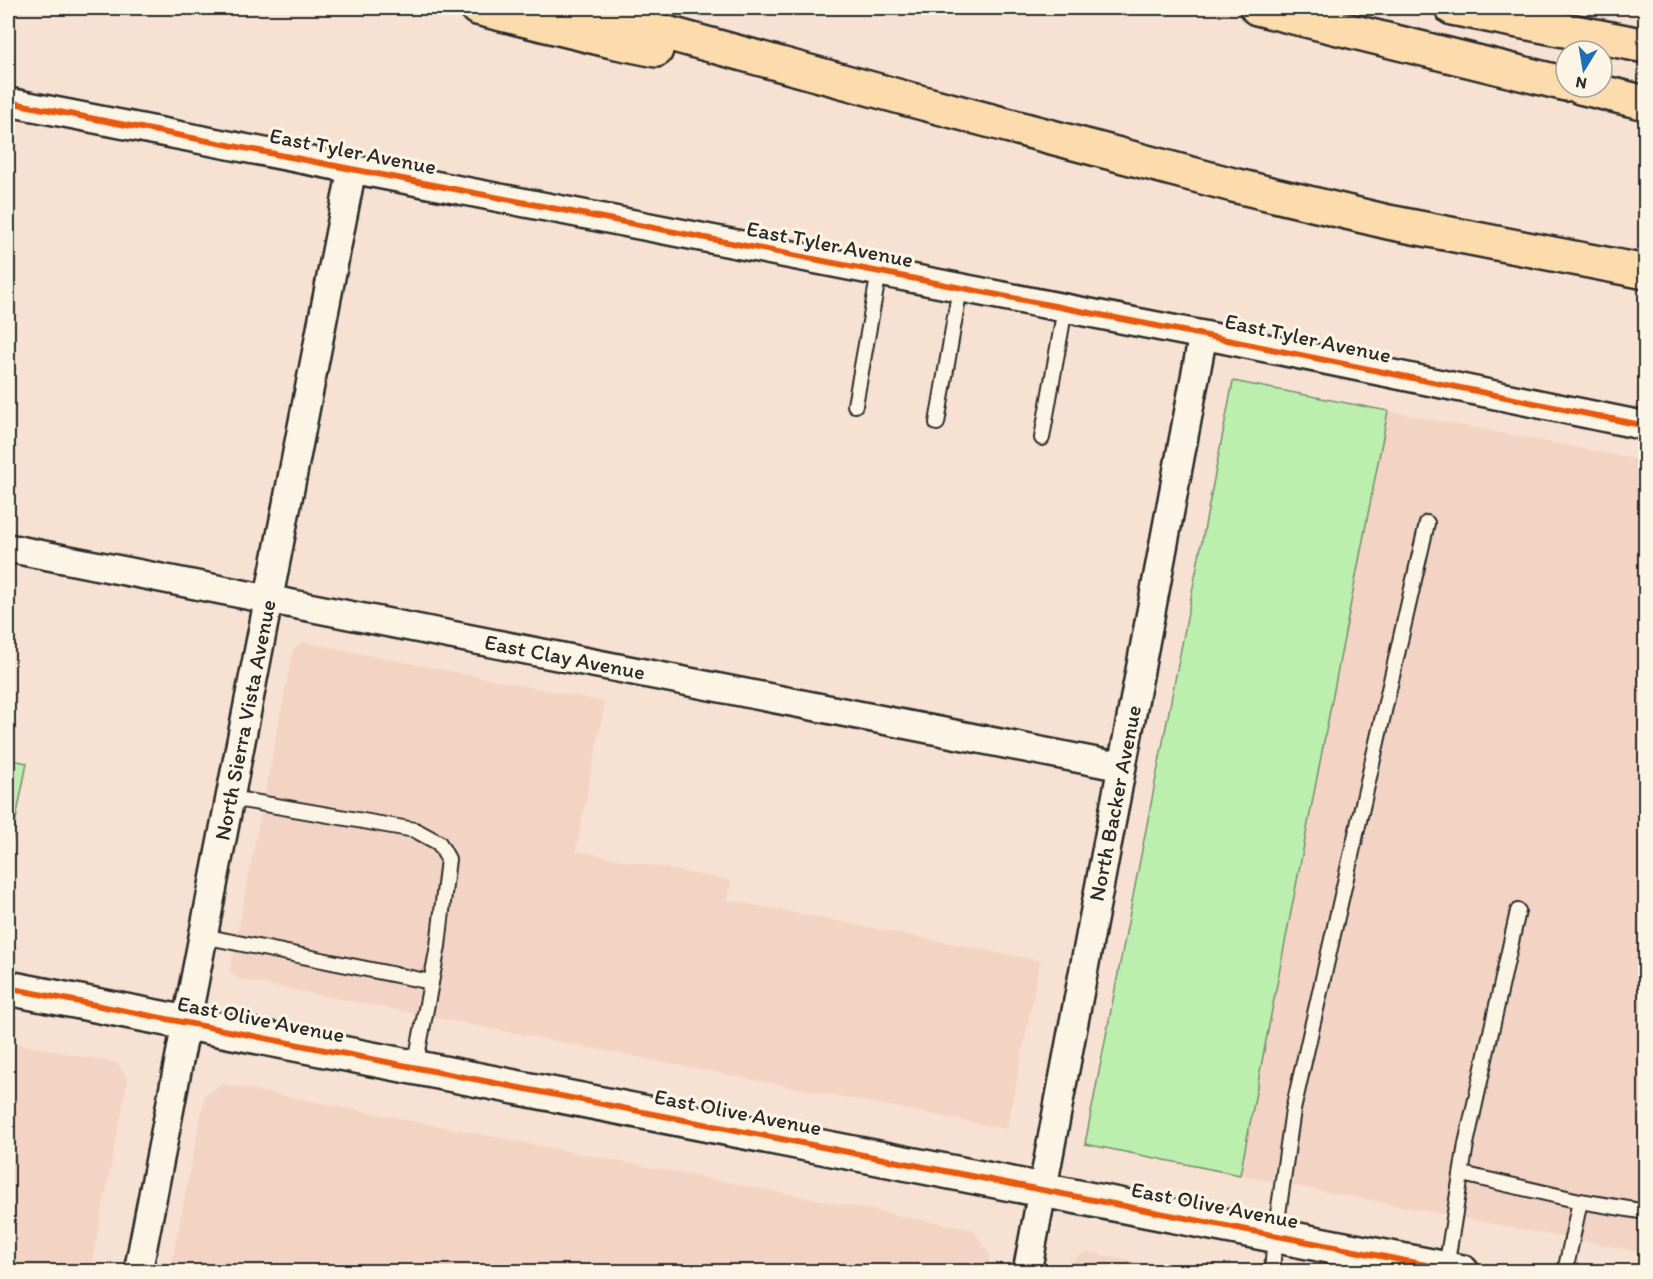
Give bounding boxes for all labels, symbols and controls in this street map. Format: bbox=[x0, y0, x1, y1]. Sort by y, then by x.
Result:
north arrow bbox=[1554, 39, 1614, 99]
text: N bbox=[1574, 73, 1588, 94]
street label: East Tyler Avenue bbox=[267, 122, 439, 180]
street label: East Tyler Avenue bbox=[744, 215, 916, 273]
street label: East Tyler Avenue bbox=[1222, 307, 1394, 369]
street label: North Sierra Vista Avenue bbox=[208, 597, 282, 843]
street label: East Clay Avenue bbox=[482, 628, 648, 686]
street label: North Backer Avenue bbox=[1083, 703, 1147, 903]
street label: East Olive Avenue bbox=[175, 990, 347, 1048]
street label: East Olive Avenue bbox=[652, 1083, 824, 1141]
street label: East Olive Avenue bbox=[1129, 1176, 1301, 1234]

